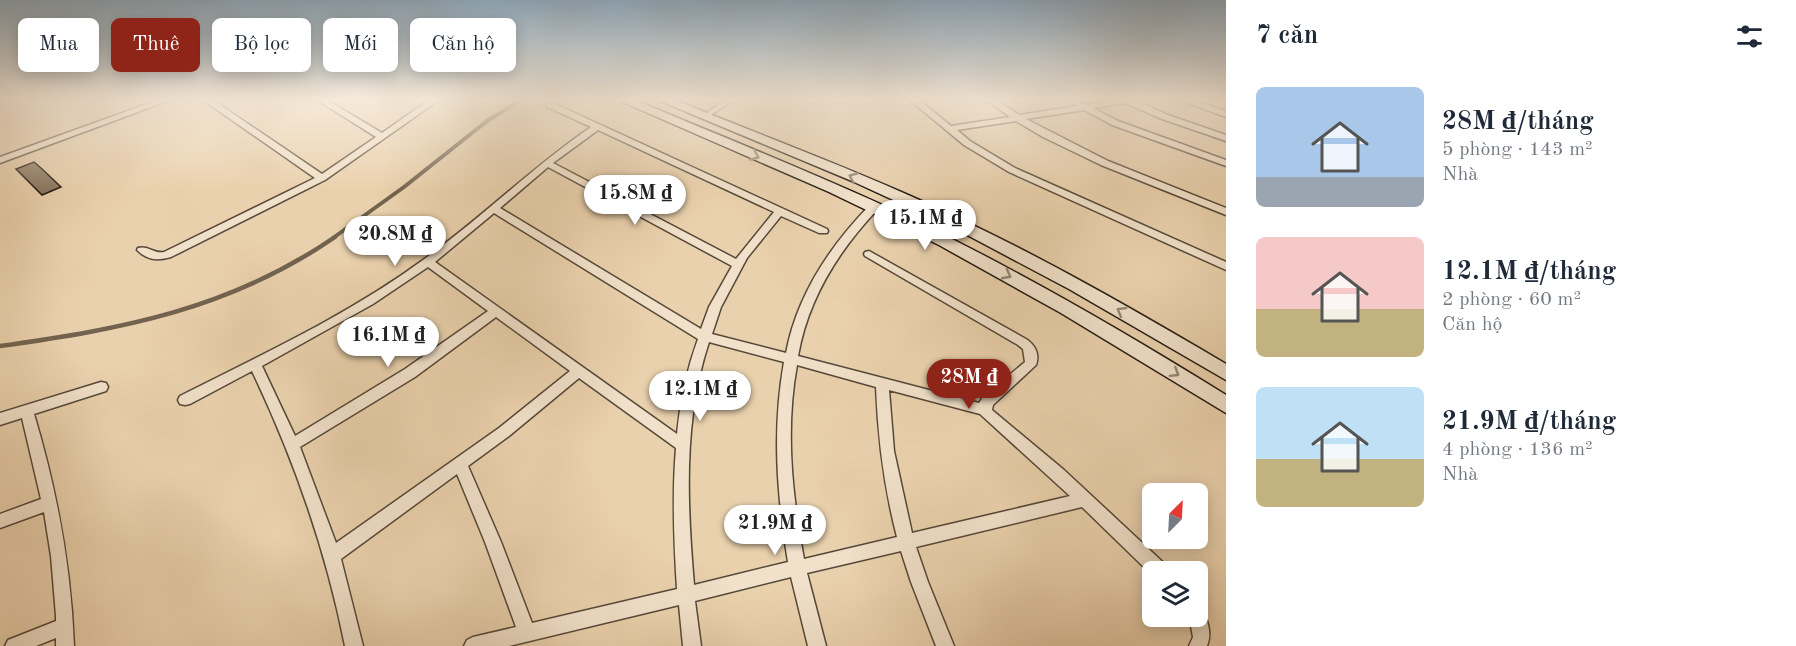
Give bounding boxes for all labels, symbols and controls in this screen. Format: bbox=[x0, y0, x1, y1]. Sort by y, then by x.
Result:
chip: Mua bbox=[18, 18, 99, 72]
chip: Thuê bbox=[111, 18, 200, 72]
chip: Bộ lọc bbox=[212, 18, 311, 72]
chip: Mới bbox=[323, 18, 398, 72]
chip: Căn hộ bbox=[410, 18, 516, 72]
icon: filters bbox=[1733, 20, 1766, 53]
text: 7 căn bbox=[1256, 23, 1318, 49]
text: 28M ₫/tháng bbox=[1442, 109, 1594, 135]
icon: home bbox=[1304, 111, 1376, 183]
text: 5 phòng · 143 m² bbox=[1442, 140, 1593, 160]
one-way arrow bbox=[749, 149, 760, 161]
text: Nhà bbox=[1442, 165, 1478, 185]
one-way arrow bbox=[849, 172, 860, 184]
pin: 15.8M ₫ bbox=[580, 175, 690, 226]
text: 15.8M ₫ bbox=[598, 184, 672, 204]
pin: 15.1M ₫ bbox=[870, 200, 980, 251]
text: 15.1M ₫ bbox=[888, 209, 962, 229]
pin: 20.8M ₫ bbox=[340, 216, 450, 267]
text: 20.8M ₫ bbox=[358, 225, 432, 245]
text: 12.1M ₫/tháng bbox=[1442, 259, 1616, 285]
icon: home bbox=[1304, 261, 1376, 333]
one-way arrow bbox=[1001, 268, 1011, 279]
text: 2 phòng · 60 m² bbox=[1442, 290, 1581, 310]
one-way arrow bbox=[1117, 307, 1128, 319]
text: Căn hộ bbox=[1442, 315, 1502, 335]
pin: 16.1M ₫ bbox=[333, 317, 443, 368]
text: 16.1M ₫ bbox=[351, 326, 425, 346]
pin: 28M ₫ bbox=[927, 359, 1011, 410]
one-way arrow bbox=[1169, 366, 1179, 378]
text: 28M ₫ bbox=[941, 368, 997, 388]
pin: 12.1M ₫ bbox=[645, 371, 755, 422]
text: 12.1M ₫ bbox=[663, 380, 737, 400]
text: 21.9M ₫/tháng bbox=[1442, 409, 1616, 435]
icon: home bbox=[1304, 411, 1376, 483]
text: 4 phòng · 136 m² bbox=[1442, 440, 1593, 460]
text: Nhà bbox=[1442, 465, 1478, 485]
north arrow bbox=[1142, 483, 1208, 549]
map controls bbox=[1142, 483, 1208, 627]
pin: 21.9M ₫ bbox=[720, 505, 830, 556]
text: 21.9M ₫ bbox=[738, 514, 812, 534]
button: layers bbox=[1142, 561, 1208, 627]

